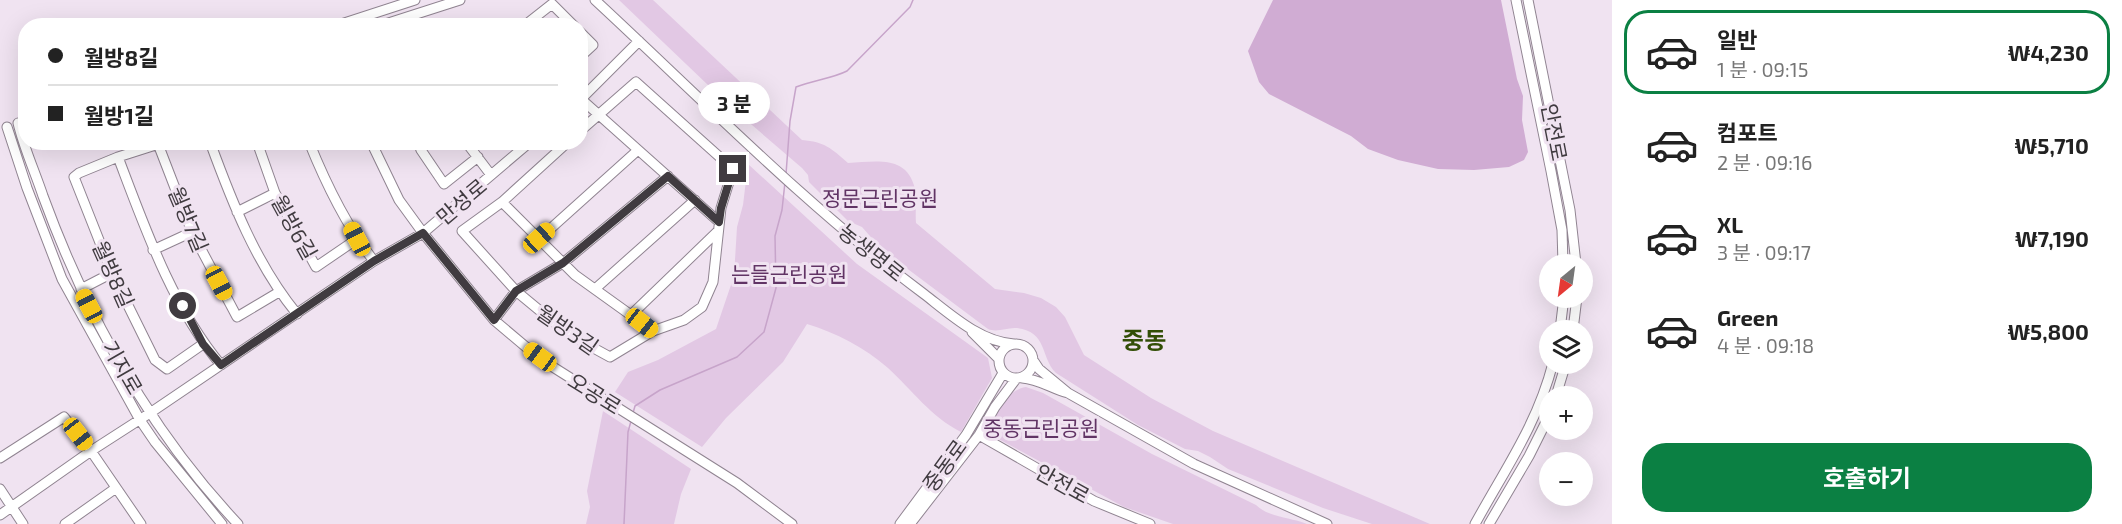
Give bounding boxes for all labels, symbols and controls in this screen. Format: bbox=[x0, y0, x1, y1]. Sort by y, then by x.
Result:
icon: car bbox=[1645, 25, 1699, 79]
text: 일반 bbox=[1717, 26, 1757, 52]
text: ₩4,230 bbox=[2008, 39, 2089, 65]
text: 월방8길 bbox=[84, 44, 158, 70]
text: 1 분 · 09:15 bbox=[1717, 57, 1808, 81]
callout: 3 분 bbox=[697, 82, 769, 124]
text: 3 분 bbox=[717, 91, 751, 115]
street label: 안전로 bbox=[1537, 101, 1573, 163]
text: 월방1길 bbox=[84, 102, 154, 128]
icon: car bbox=[1645, 118, 1699, 172]
text: 컴포트 bbox=[1717, 119, 1778, 145]
text: ₩5,710 bbox=[2015, 132, 2089, 158]
text: 2 분 · 09:16 bbox=[1717, 150, 1812, 174]
route end bbox=[719, 155, 746, 182]
street label: 만성로 bbox=[431, 173, 491, 229]
street label: 월방7길 bbox=[164, 182, 214, 256]
park label: 정문근린공원 bbox=[822, 185, 938, 210]
street label: 월방6길 bbox=[267, 190, 323, 264]
icon: car bbox=[1645, 211, 1699, 265]
text: XL bbox=[1717, 211, 1743, 237]
street label: 농생명로 bbox=[834, 218, 910, 286]
car bbox=[341, 219, 373, 259]
car bbox=[520, 219, 558, 257]
text: ₩7,190 bbox=[2015, 225, 2089, 251]
street label: 월방8길 bbox=[88, 237, 140, 311]
text: 3 분 · 09:17 bbox=[1717, 240, 1811, 264]
north arrow bbox=[1539, 254, 1593, 308]
map controls bbox=[1539, 254, 1593, 506]
park label: 는들근린공원 bbox=[731, 261, 847, 286]
car bbox=[203, 263, 235, 303]
car bbox=[73, 286, 105, 326]
route start bbox=[169, 292, 196, 319]
street label: 월방3길 bbox=[532, 299, 604, 359]
icon: car bbox=[1645, 304, 1699, 358]
text: Green bbox=[1717, 304, 1779, 330]
car bbox=[622, 305, 662, 341]
text: ₩5,800 bbox=[2007, 318, 2089, 344]
button: layers bbox=[1539, 320, 1593, 374]
district label: 중동 bbox=[1122, 325, 1166, 354]
text: 4 분 · 09:18 bbox=[1717, 333, 1814, 357]
street label: 기지로 bbox=[98, 336, 148, 398]
car bbox=[520, 339, 560, 375]
street label: 오공로 bbox=[564, 367, 626, 419]
button: + bbox=[1539, 386, 1593, 440]
car bbox=[60, 414, 96, 454]
park label: 중동근린공원 bbox=[983, 415, 1099, 440]
street label: 중동로 bbox=[917, 434, 971, 496]
button: 호출하기 bbox=[1642, 443, 2092, 512]
button: − bbox=[1539, 452, 1593, 506]
street label: 안전로 bbox=[1032, 458, 1094, 508]

